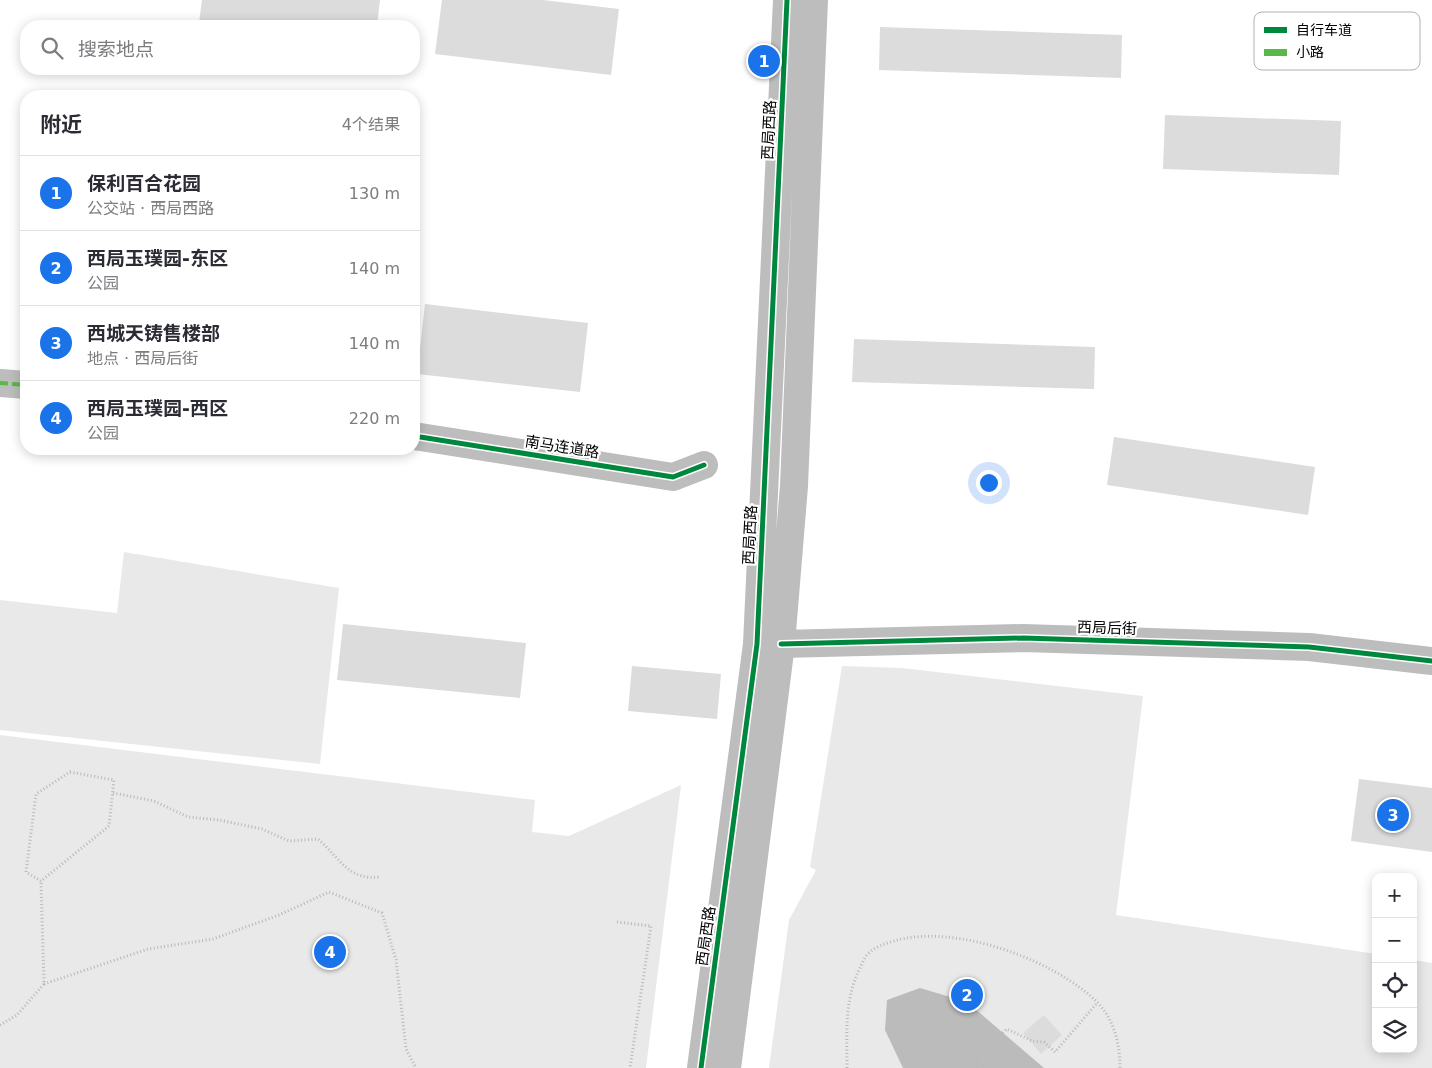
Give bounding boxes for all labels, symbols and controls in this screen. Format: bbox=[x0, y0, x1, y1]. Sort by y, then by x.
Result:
legend bbox=[1254, 12, 1420, 70]
search box bbox=[20, 20, 420, 75]
text: 自行车道 bbox=[1296, 22, 1352, 38]
icon: search bbox=[38, 34, 66, 62]
text: 搜索地点 bbox=[78, 38, 154, 60]
pin: 1 bbox=[748, 42, 780, 80]
text: 小路 bbox=[1296, 44, 1324, 60]
street label: 西局西路 bbox=[758, 100, 780, 160]
text: 附近 bbox=[40, 113, 82, 137]
text: 4个结果 bbox=[342, 115, 400, 134]
text: 保利百合花园 bbox=[87, 172, 201, 194]
text: 1 bbox=[50, 184, 62, 203]
text: 130 m bbox=[349, 184, 400, 203]
text: 公交站 · 西局西路 bbox=[87, 199, 214, 218]
text: 西局玉璞园-东区 bbox=[87, 247, 228, 269]
text: 2 bbox=[50, 259, 62, 278]
text: 140 m bbox=[349, 259, 400, 278]
text: 公园 bbox=[87, 274, 119, 293]
text: 西城天铸售楼部 bbox=[87, 322, 220, 344]
text: 3 bbox=[50, 334, 62, 353]
text: 140 m bbox=[349, 334, 400, 353]
text: 地点 · 西局后街 bbox=[87, 349, 198, 368]
text: 西局玉璞园-西区 bbox=[87, 397, 228, 419]
text: 4 bbox=[50, 409, 62, 428]
text: 220 m bbox=[349, 409, 400, 428]
text: 公园 bbox=[87, 424, 119, 443]
street label: 南马连道路 bbox=[524, 432, 600, 462]
your location bbox=[976, 470, 1002, 496]
street label: 西局西路 bbox=[739, 505, 761, 565]
street label: 西局后街 bbox=[1077, 618, 1137, 638]
pin: 3 bbox=[1377, 796, 1409, 834]
map controls bbox=[1372, 873, 1417, 1053]
button: + bbox=[1372, 873, 1417, 918]
street label: 西局西路 bbox=[693, 905, 719, 967]
button: − bbox=[1372, 918, 1417, 963]
pin: 4 bbox=[314, 933, 346, 971]
button: locate bbox=[1372, 963, 1417, 1008]
pin: 2 bbox=[951, 976, 983, 1014]
button: layers bbox=[1372, 1008, 1417, 1053]

